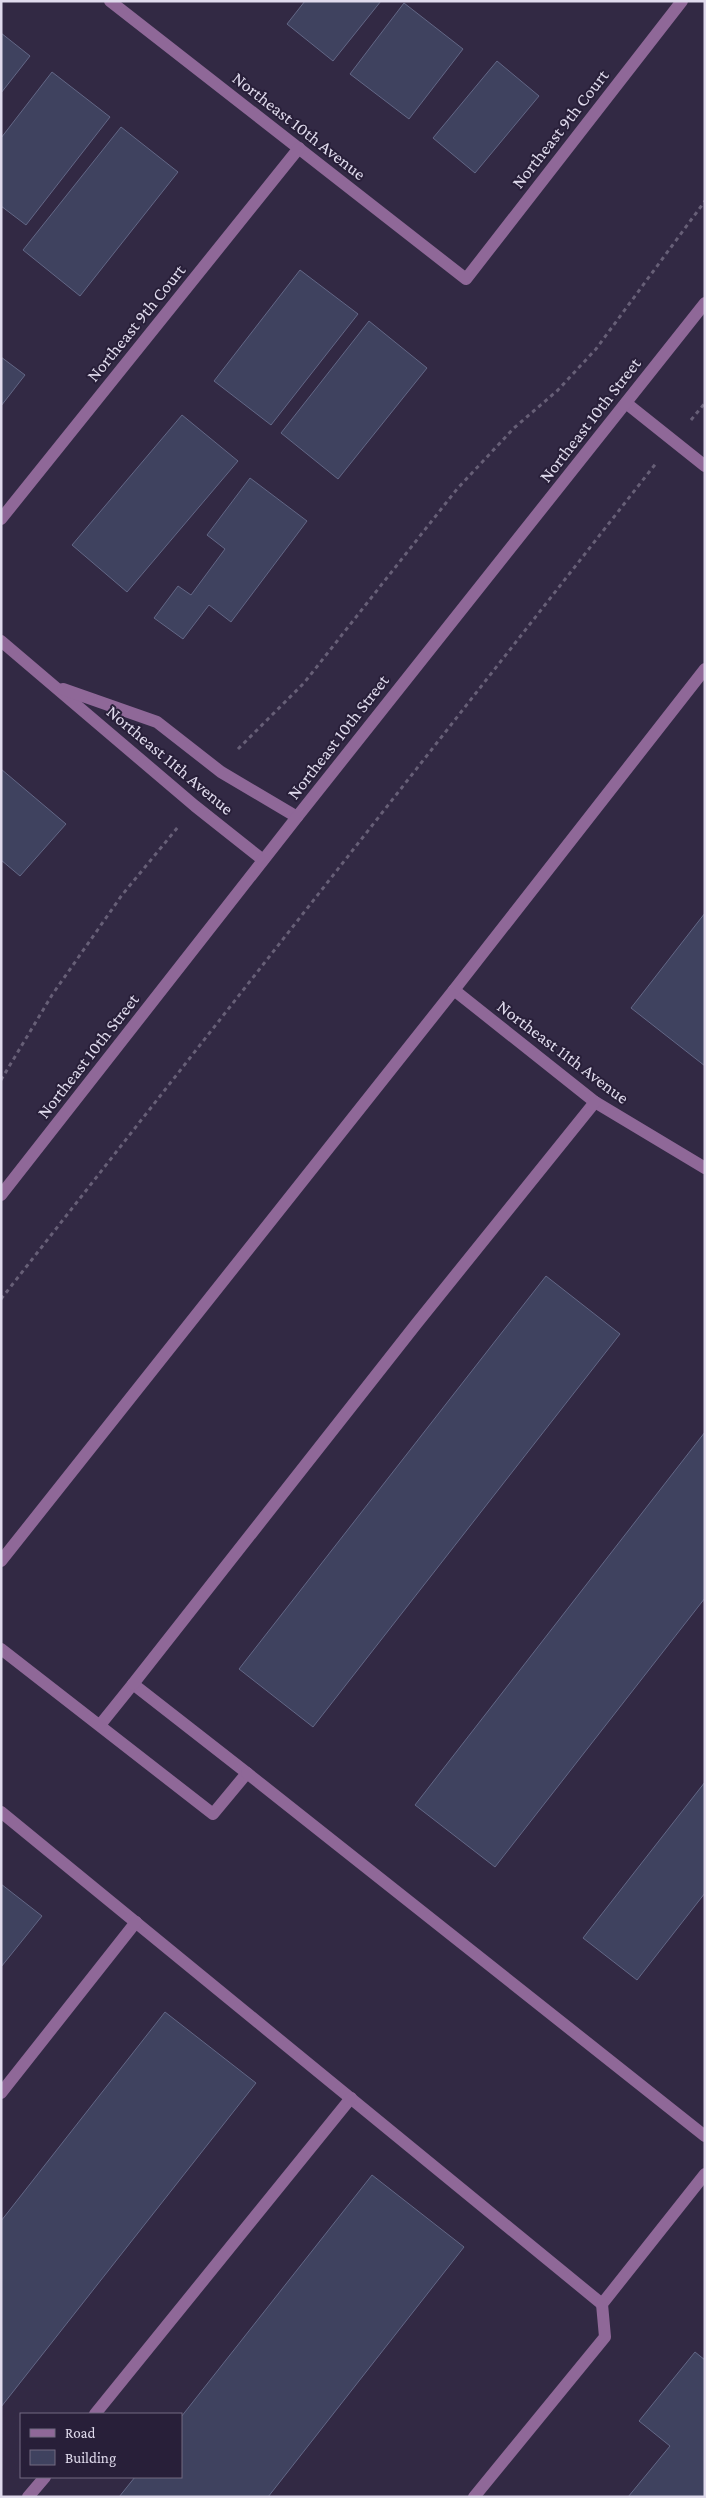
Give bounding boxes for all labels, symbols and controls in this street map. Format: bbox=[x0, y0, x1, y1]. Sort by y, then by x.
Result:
street label: Northeast 9th Court bbox=[508, 65, 613, 192]
street label: Northeast 10th Avenue bbox=[228, 68, 370, 184]
street label: Northeast 9th Court bbox=[83, 260, 190, 386]
street label: Northeast 10th Street bbox=[535, 353, 646, 486]
street label: Northeast 10th Street bbox=[283, 670, 394, 803]
street label: Northeast 11th Avenue bbox=[103, 701, 238, 819]
street label: Northeast 10th Street bbox=[33, 989, 144, 1122]
street label: Northeast 11th Avenue bbox=[493, 996, 633, 1108]
legend bbox=[20, 2413, 182, 2478]
text: Road bbox=[65, 2425, 96, 2441]
text: Building bbox=[65, 2450, 116, 2467]

